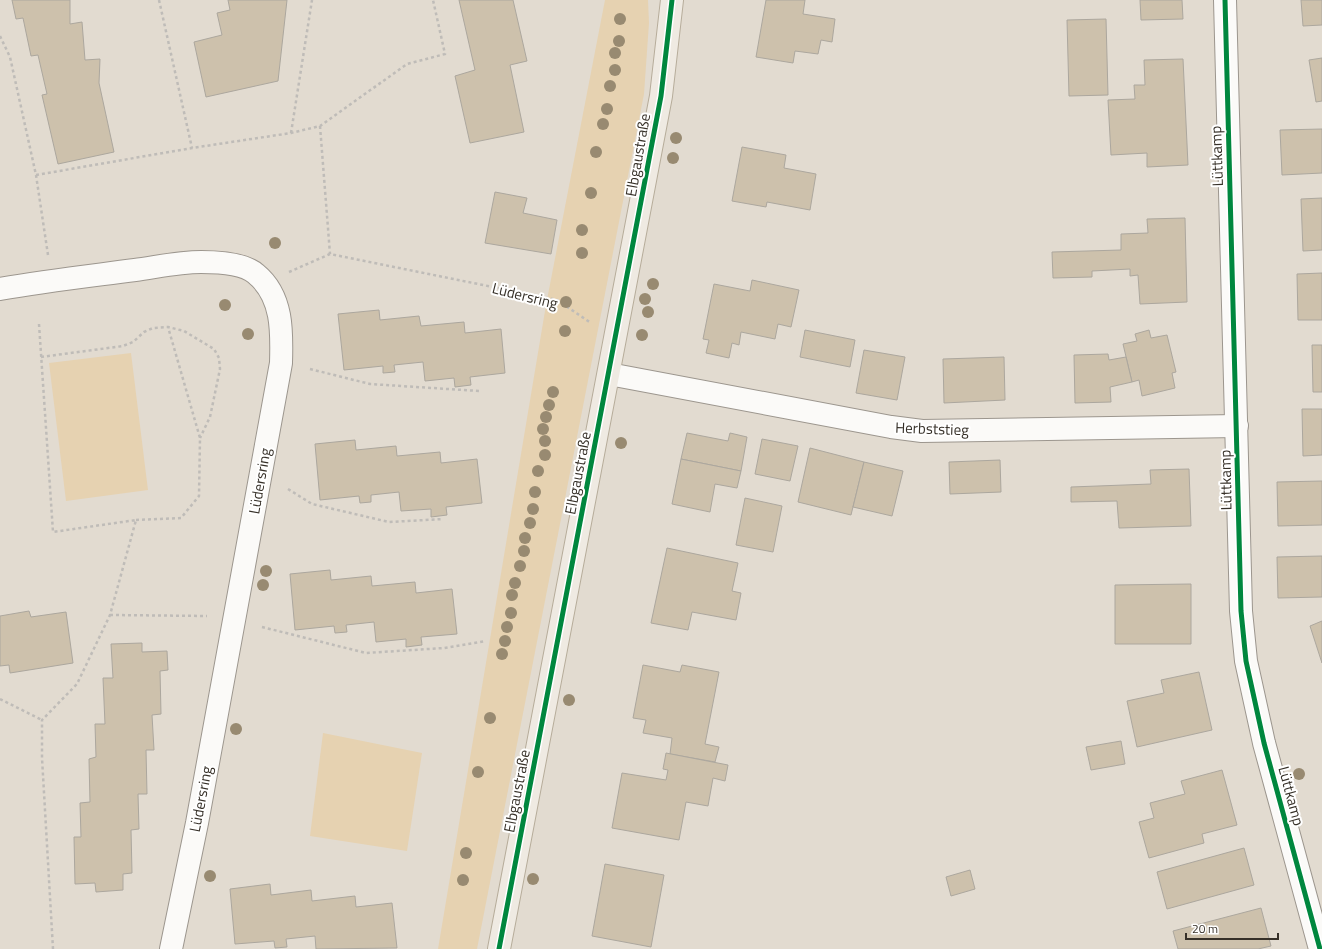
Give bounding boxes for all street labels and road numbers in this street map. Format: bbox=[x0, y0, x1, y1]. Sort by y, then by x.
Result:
street label: Elbgaustraße bbox=[619, 112, 656, 198]
street label: Lüttkamp bbox=[1204, 125, 1229, 187]
street label: Lüdersring bbox=[490, 276, 561, 315]
street label: Herbststieg bbox=[895, 416, 970, 441]
street label: Elbgaustraße bbox=[558, 429, 597, 516]
street label: Lüdersring bbox=[242, 446, 277, 516]
street label: Lüttkamp bbox=[1213, 449, 1238, 511]
street label: Elbgaustraße bbox=[497, 747, 536, 834]
street label: Lüdersring bbox=[183, 764, 218, 834]
street label: Lüttkamp bbox=[1273, 764, 1310, 828]

